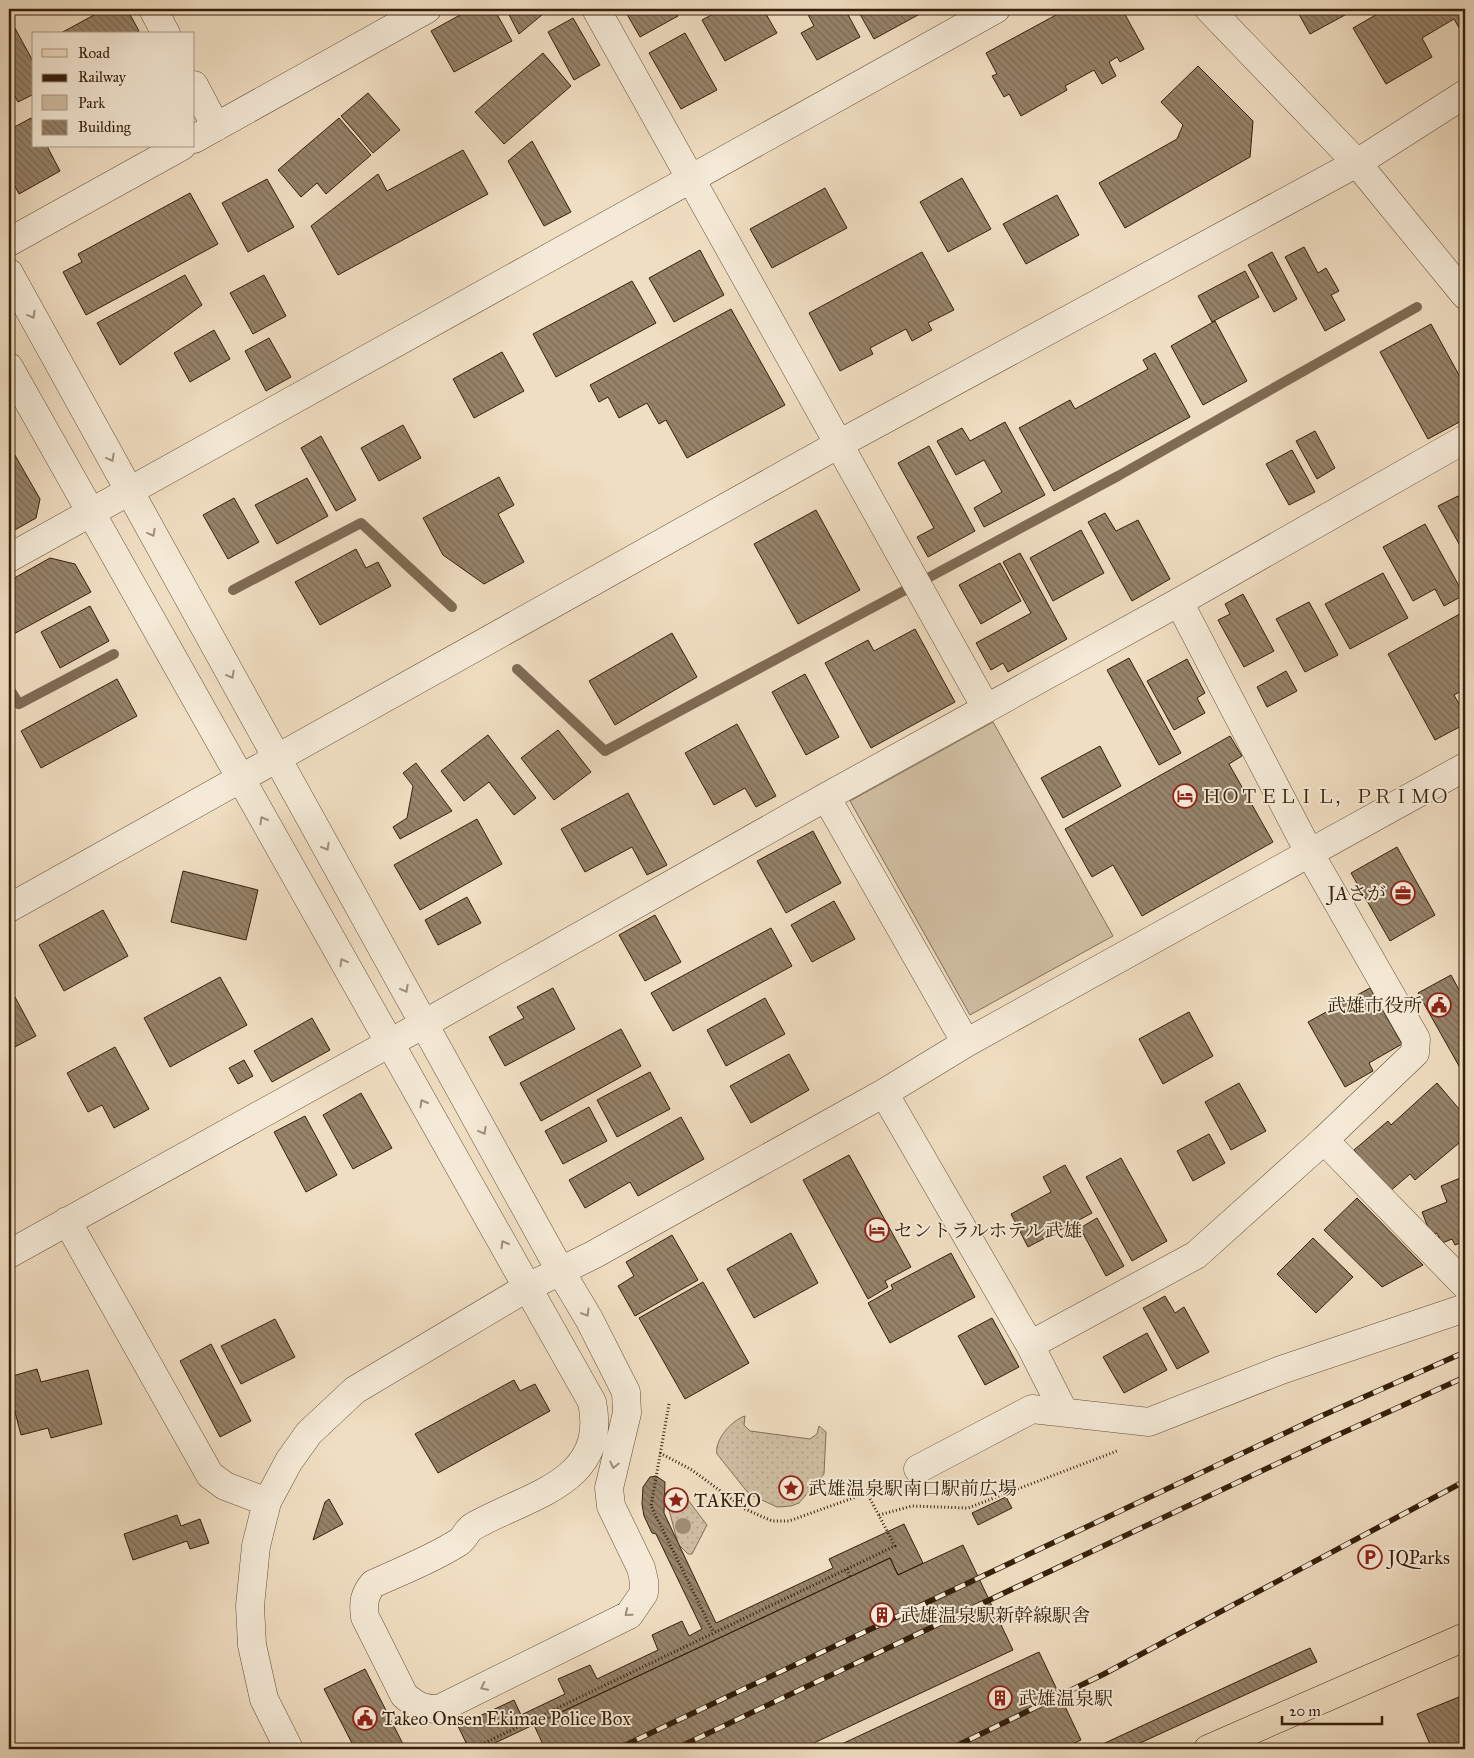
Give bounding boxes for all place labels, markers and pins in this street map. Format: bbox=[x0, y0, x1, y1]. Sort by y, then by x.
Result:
hotel icon: ＨＯＴＥＬＩＬ，ＰＲＩＭＯ bbox=[1172, 783, 1198, 809]
place label: ＨＯＴＥＬＩＬ，ＰＲＩＭＯ bbox=[1202, 785, 1449, 808]
office icon: JAさが bbox=[1390, 880, 1416, 906]
place label: JAさが bbox=[1326, 882, 1386, 906]
public building icon: 武雄市役所 bbox=[1426, 992, 1452, 1018]
place label: 武雄市役所 bbox=[1327, 994, 1422, 1017]
hotel icon: セントラルホテル武雄 bbox=[864, 1217, 890, 1243]
place label: セントラルホテル武雄 bbox=[894, 1219, 1082, 1242]
place icon: 武雄温泉駅南口駅前広場 bbox=[778, 1475, 804, 1501]
place label: 武雄温泉駅南口駅前広場 bbox=[808, 1477, 1017, 1500]
place icon: TAKEO bbox=[663, 1487, 689, 1513]
place label: TAKEO bbox=[694, 1489, 761, 1512]
parking icon: JQParks bbox=[1357, 1544, 1383, 1570]
place label: JQParks bbox=[1386, 1546, 1450, 1570]
building icon: 武雄温泉駅新幹線駅舎 bbox=[869, 1602, 895, 1628]
place label: 武雄温泉駅新幹線駅舎 bbox=[900, 1604, 1090, 1627]
building icon: 武雄温泉駅 bbox=[987, 1685, 1013, 1711]
place label: 武雄温泉駅 bbox=[1018, 1687, 1113, 1710]
public building icon: Takeo Onsen Ekimae Police Box bbox=[352, 1705, 378, 1731]
place label: Takeo Onsen Ekimae Police Box bbox=[382, 1707, 631, 1730]

